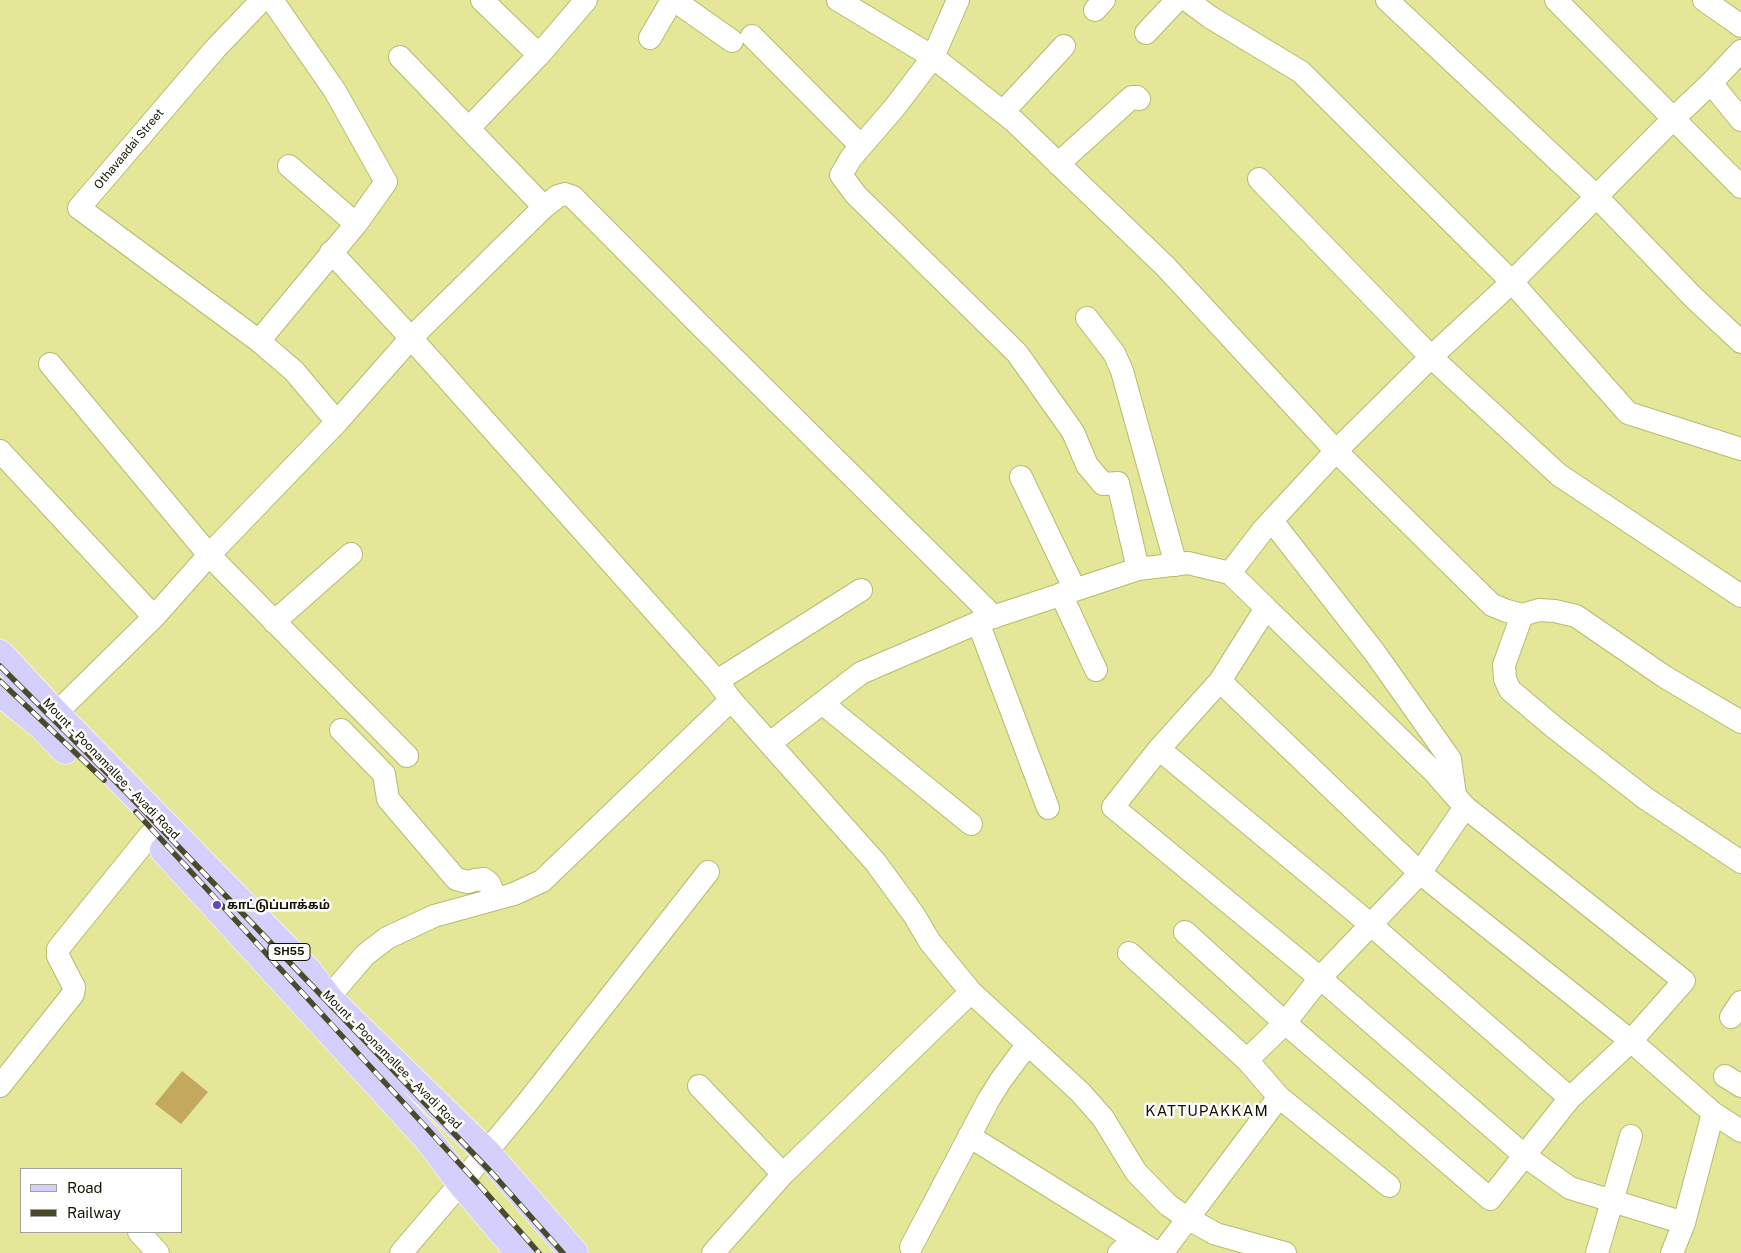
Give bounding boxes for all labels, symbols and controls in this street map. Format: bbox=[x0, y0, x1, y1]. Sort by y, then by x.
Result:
street label: Othavaadai Street bbox=[91, 106, 167, 192]
street label: Mount - Poonamallee - Avadi Road bbox=[40, 696, 182, 842]
place label: காட்டுப்பாக்கம் bbox=[227, 898, 330, 912]
marker: காட்டுப்பாக்கம் bbox=[211, 899, 223, 911]
road number: SH55 bbox=[268, 944, 310, 960]
street label: Mount - Poonamallee - Avadi Road bbox=[320, 988, 464, 1132]
district label: KATTUPAKKAM bbox=[1144, 1102, 1270, 1120]
legend bbox=[20, 1168, 182, 1233]
text: Road bbox=[67, 1179, 103, 1196]
text: Railway bbox=[67, 1204, 121, 1221]

